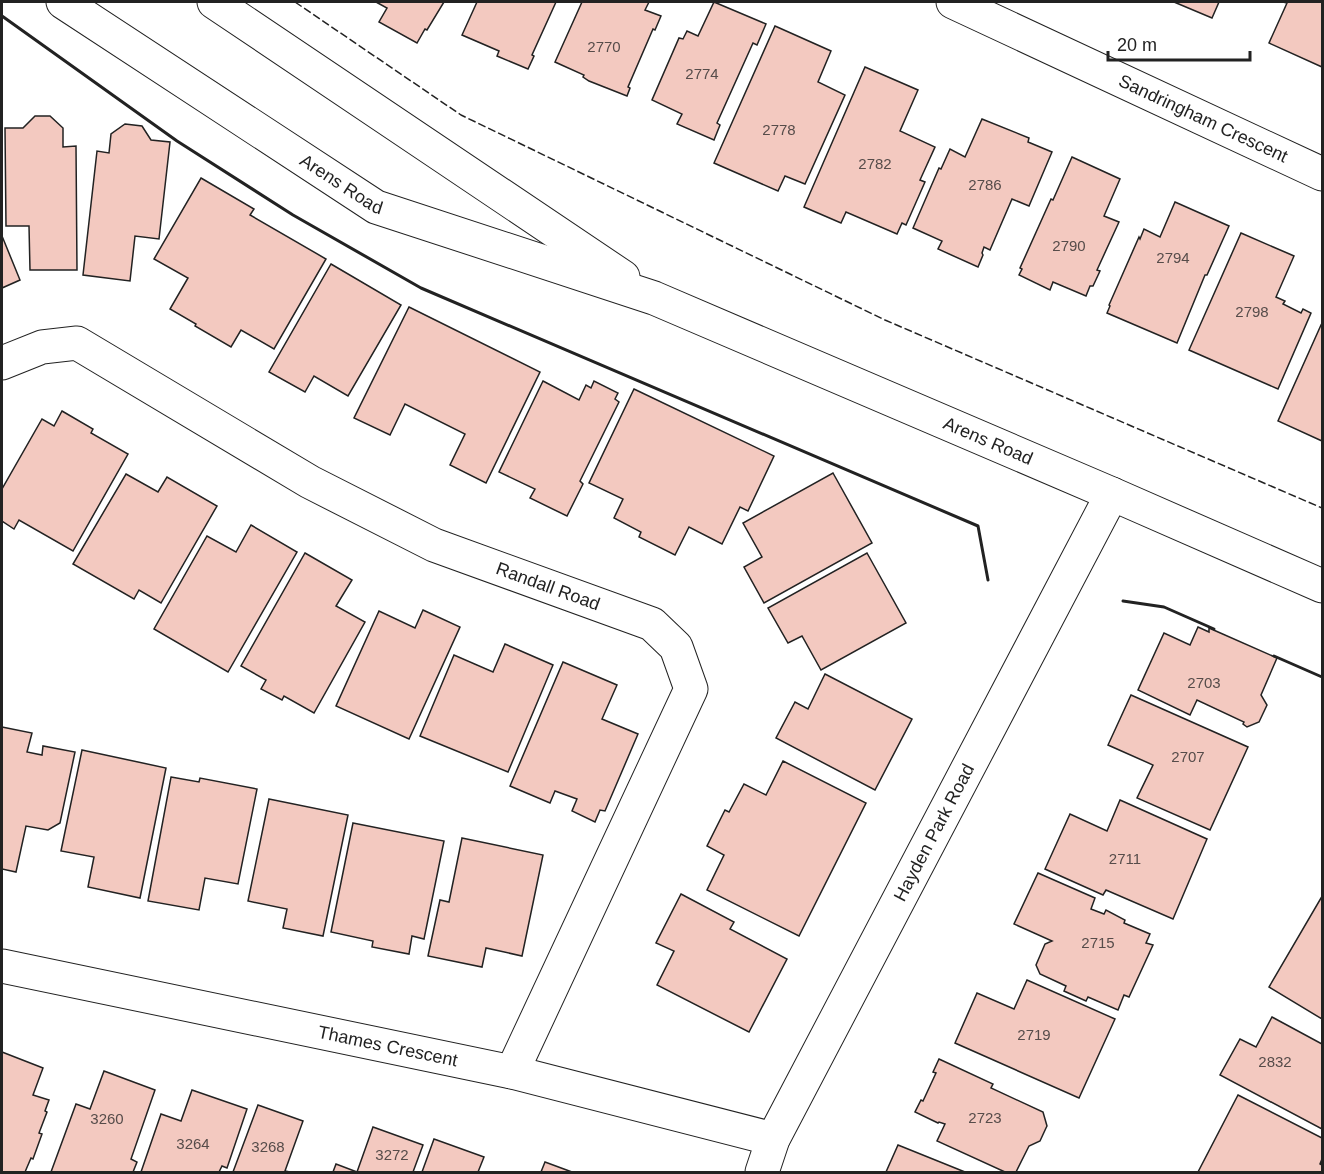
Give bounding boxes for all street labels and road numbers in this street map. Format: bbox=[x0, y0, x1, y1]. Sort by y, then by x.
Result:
street label: Sandringham Crescent bbox=[1115, 71, 1291, 167]
street label: Arens Road bbox=[296, 150, 385, 218]
street label: Arens Road bbox=[940, 413, 1036, 469]
street label: Randall Road bbox=[493, 558, 603, 614]
street label: Hayden Park Road bbox=[890, 761, 978, 905]
street label: Thames Crescent bbox=[316, 1022, 459, 1070]

